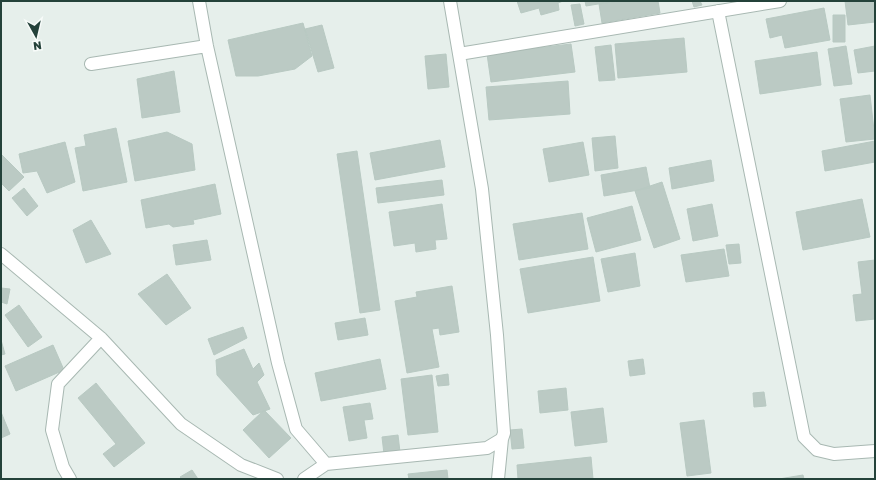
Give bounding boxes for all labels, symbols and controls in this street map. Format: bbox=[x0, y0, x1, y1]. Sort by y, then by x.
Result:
north arrow bbox=[16, 16, 56, 56]
text: N bbox=[32, 39, 43, 53]

